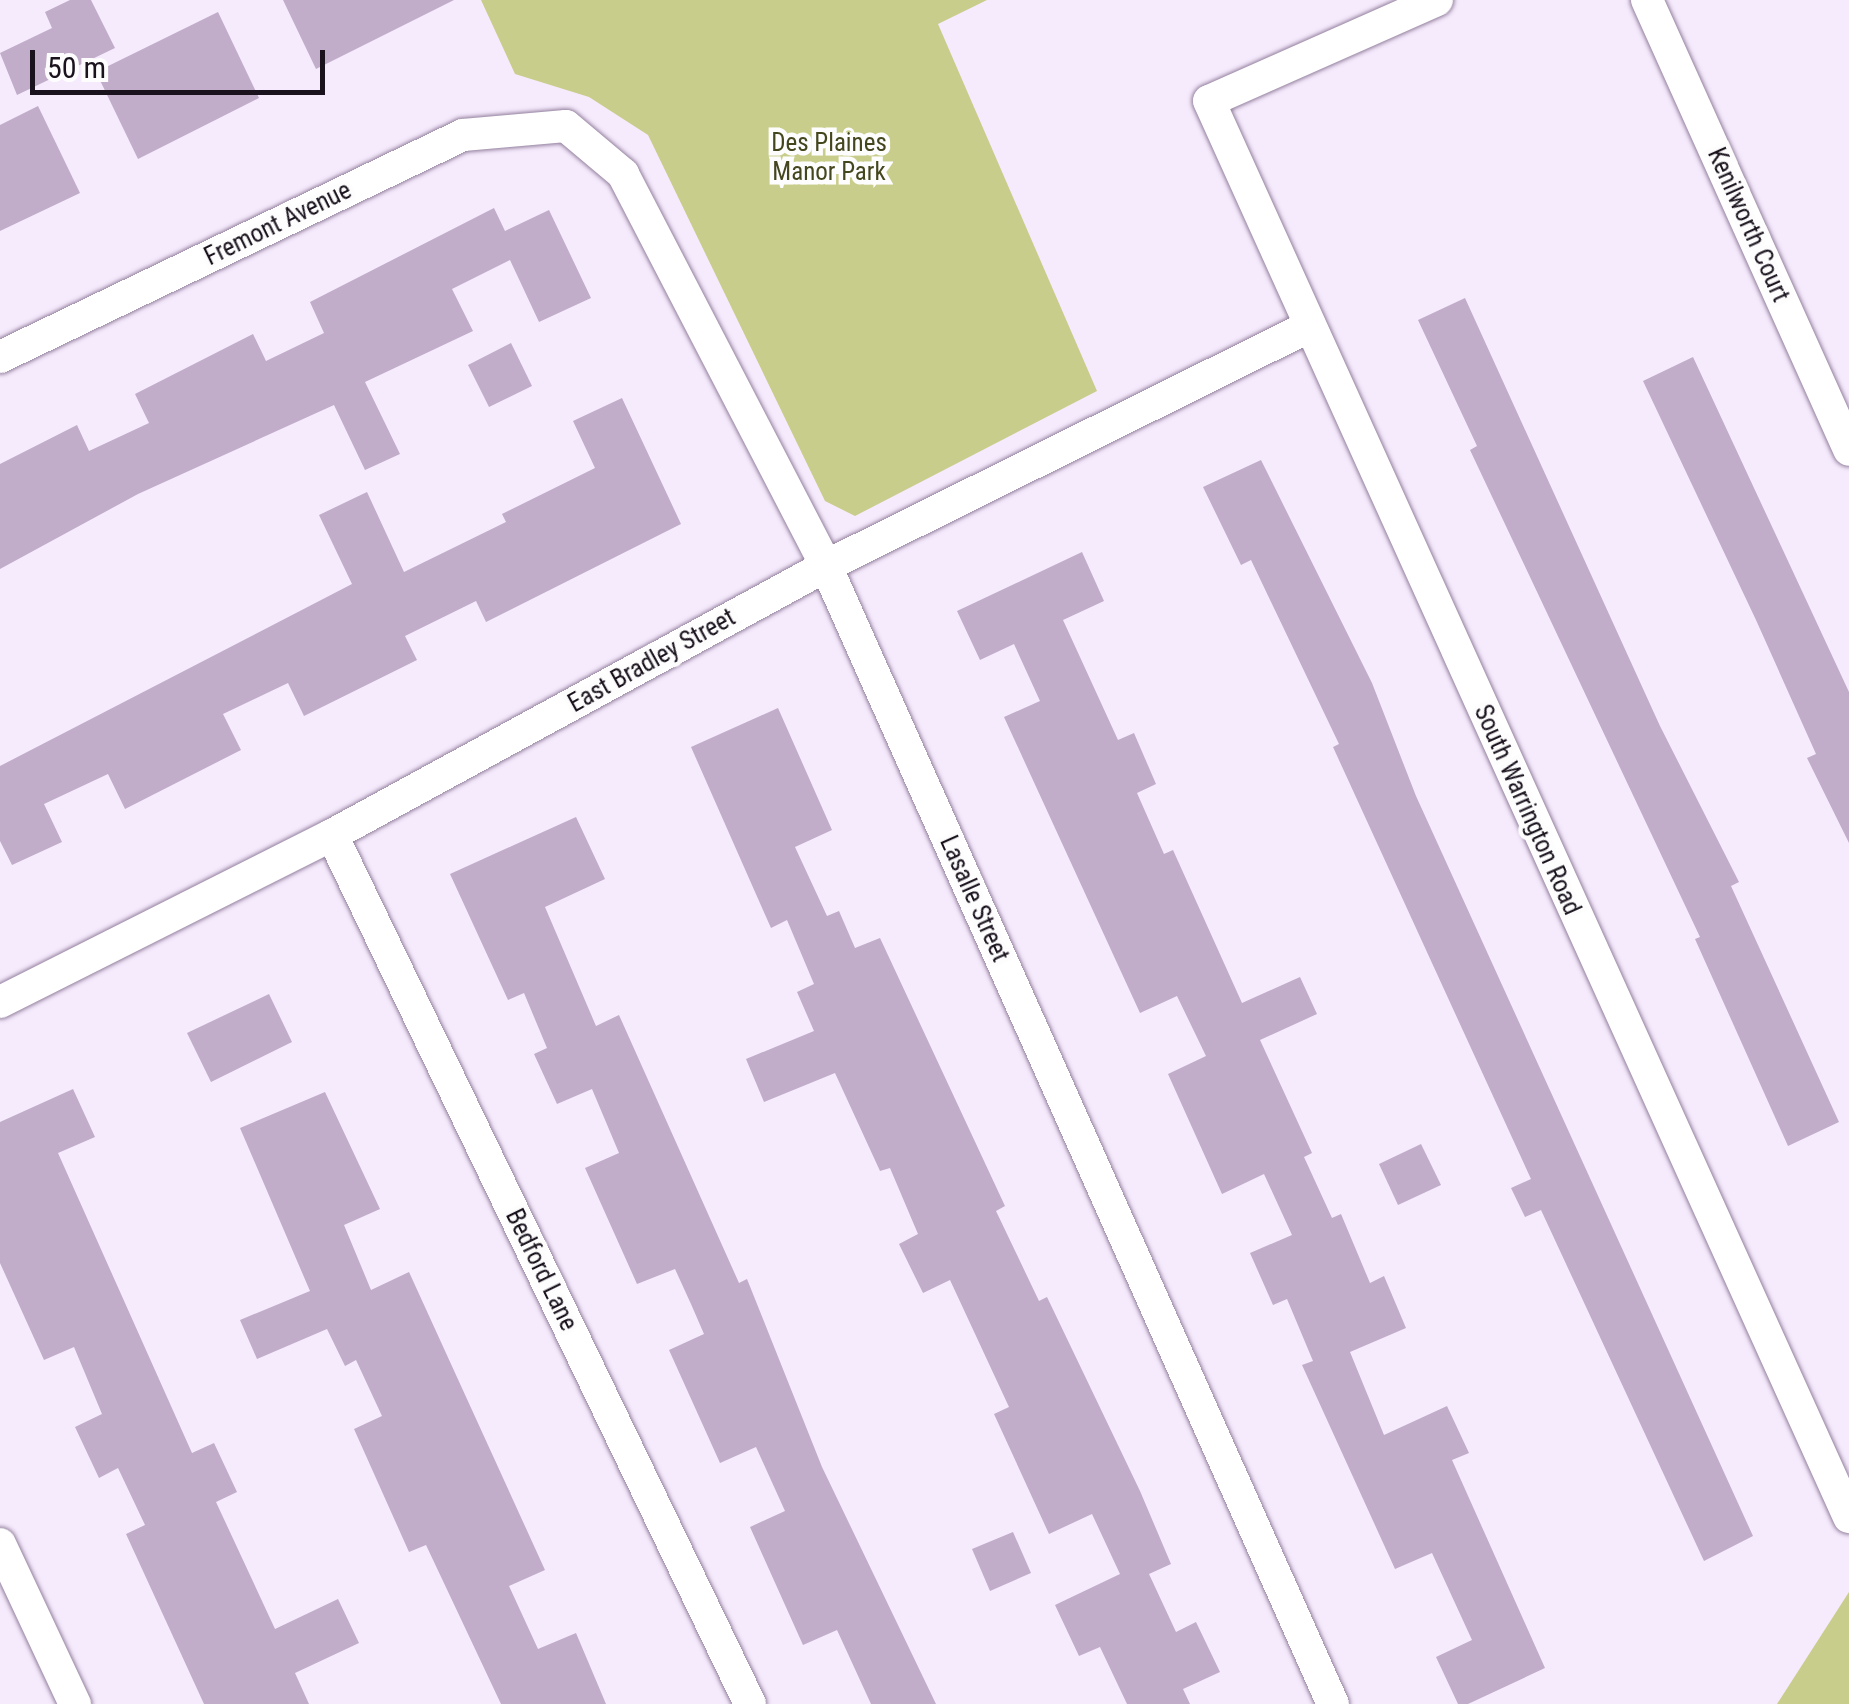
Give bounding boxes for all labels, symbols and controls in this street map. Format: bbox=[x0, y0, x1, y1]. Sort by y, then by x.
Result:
scale bar bbox=[35, 30, 330, 92]
text: 50 m bbox=[47, 50, 106, 85]
park label: Des Plaines Manor Park bbox=[771, 129, 887, 188]
street label: Kenilworth Court bbox=[1701, 143, 1795, 307]
street label: Fremont Avenue bbox=[200, 176, 356, 272]
street label: East Bradley Street bbox=[563, 603, 741, 719]
street label: South Warrington Road bbox=[1467, 700, 1587, 920]
street label: Lasalle Street bbox=[933, 831, 1015, 967]
street label: Bedford Lane bbox=[499, 1204, 583, 1336]

